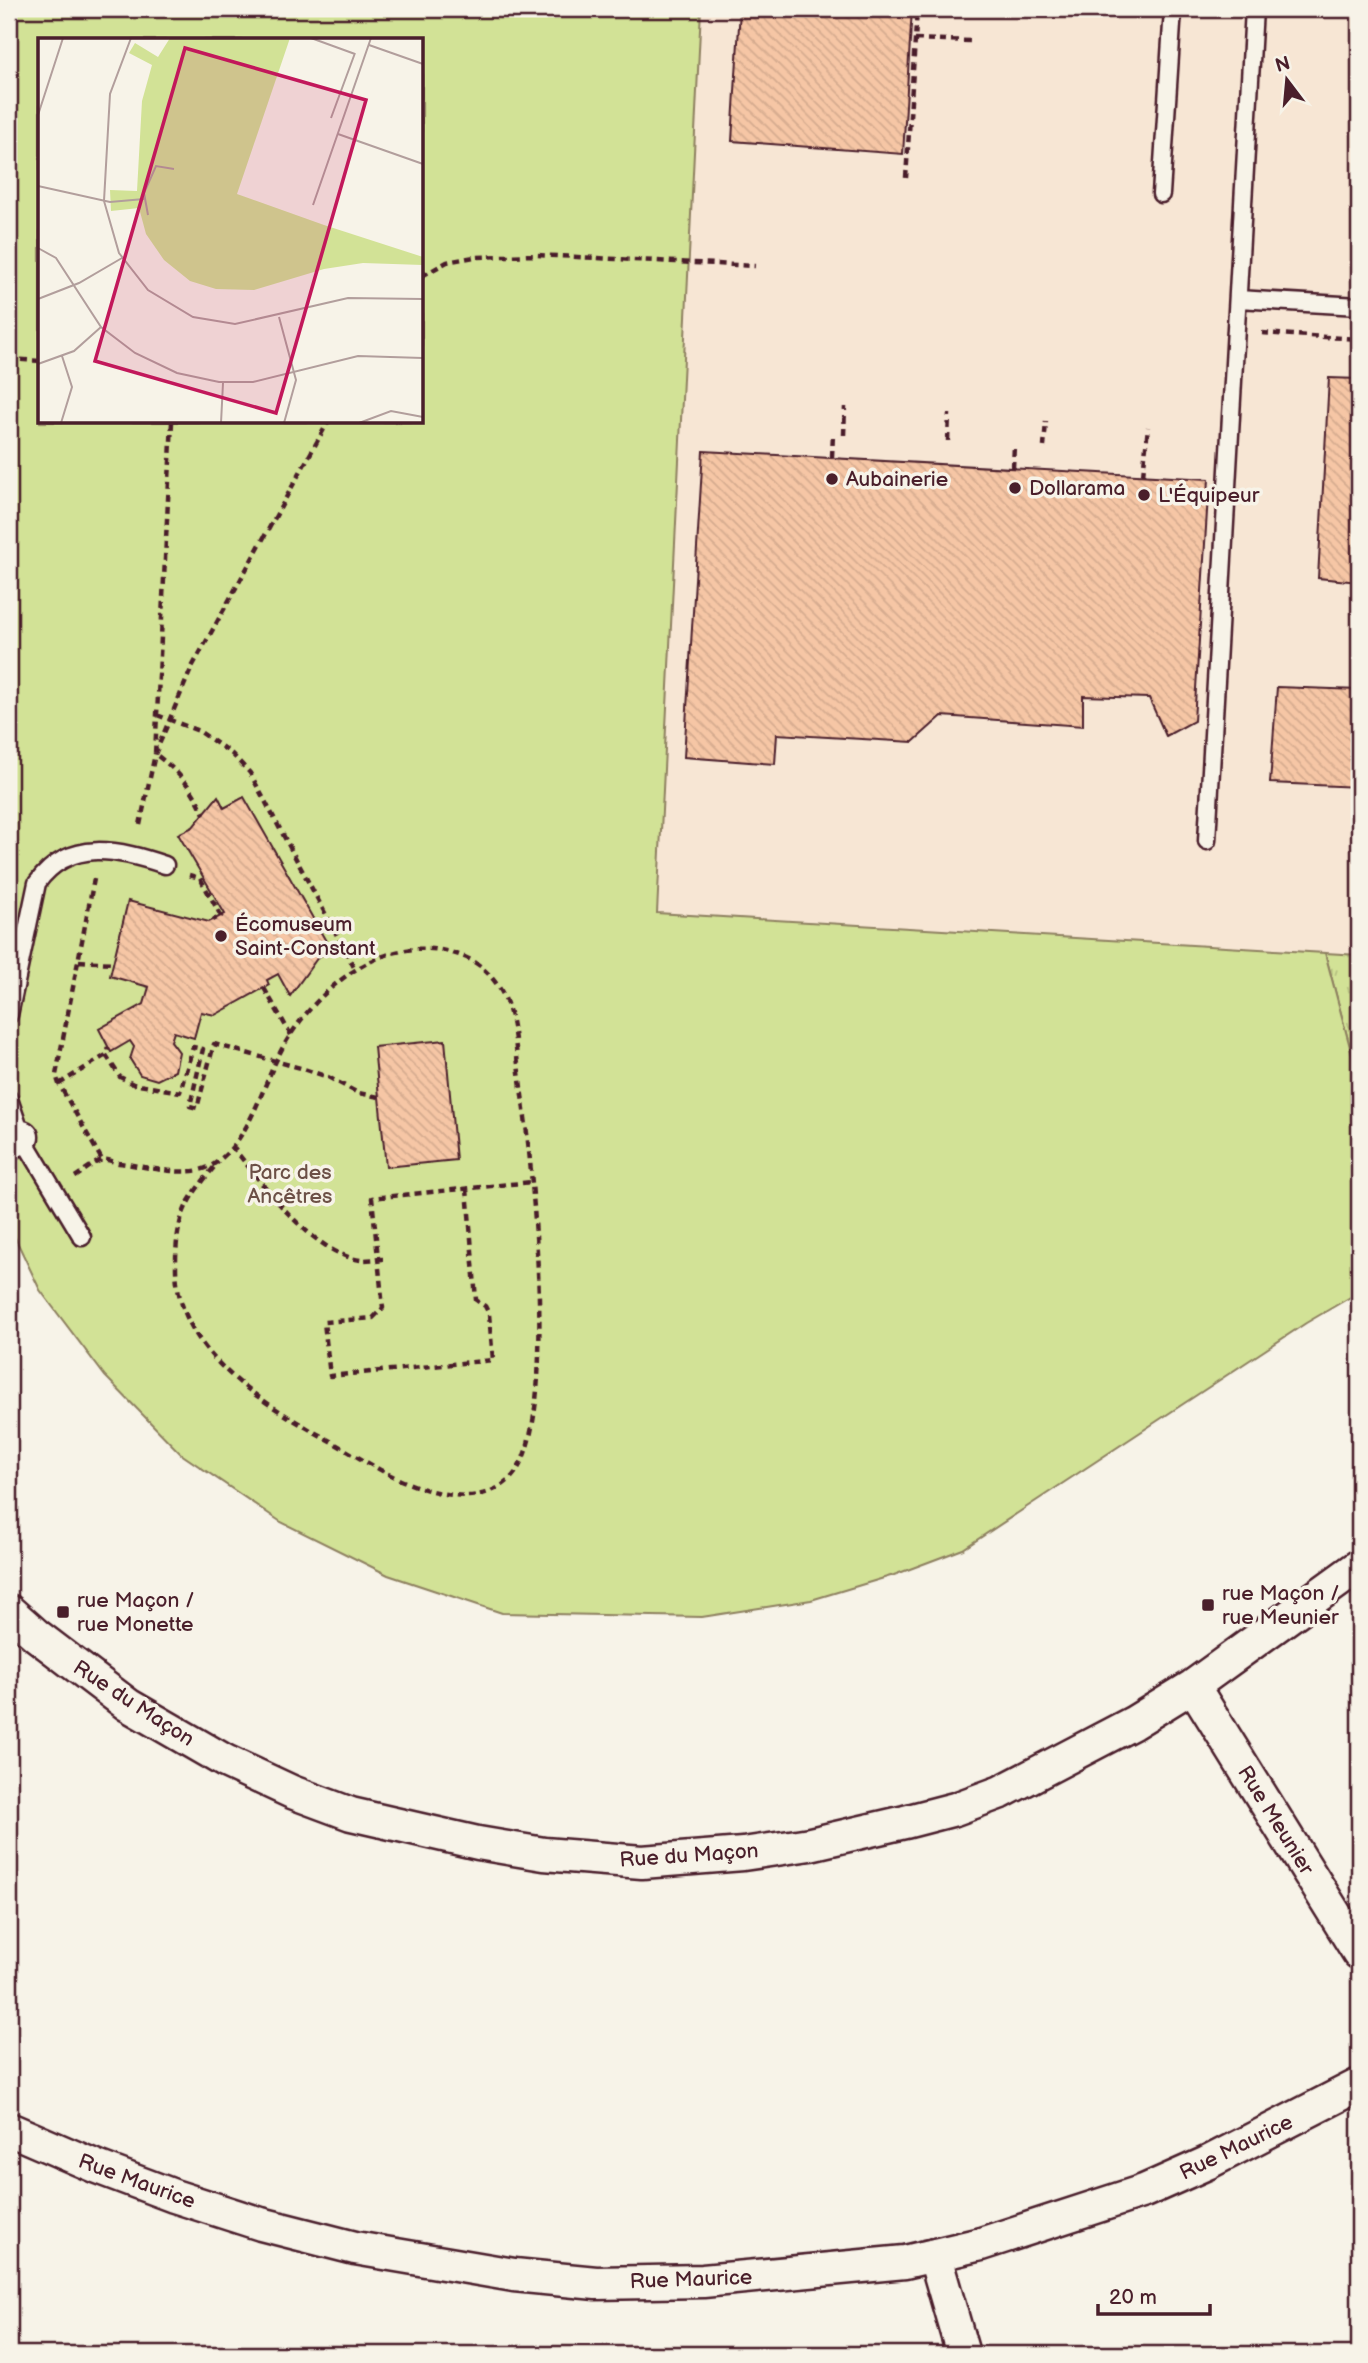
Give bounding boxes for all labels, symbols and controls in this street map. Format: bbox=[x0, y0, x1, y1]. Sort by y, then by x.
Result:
inset map bbox=[38, 38, 424, 424]
north arrow bbox=[1252, 46, 1322, 116]
text: N bbox=[1273, 52, 1293, 78]
place label: Aubainerie bbox=[846, 467, 948, 492]
marker: Aubainerie bbox=[824, 471, 840, 487]
place label: Dollarama bbox=[1029, 476, 1125, 501]
marker: Dollarama bbox=[1007, 480, 1023, 496]
place label: L'Équipeur bbox=[1158, 483, 1260, 508]
marker: L'Équipeur bbox=[1136, 487, 1152, 503]
place label: Écomuseum Saint-Constant bbox=[235, 912, 376, 961]
marker: Écomuseum Saint-Constant bbox=[213, 928, 229, 944]
park label: Parc des Ancêtres bbox=[248, 1160, 332, 1209]
place label: rue Maçon / rue Meunier bbox=[1222, 1581, 1340, 1630]
place label: rue Maçon / rue Monette bbox=[77, 1588, 195, 1637]
marker: rue Maçon / rue Meunier bbox=[1200, 1597, 1216, 1613]
marker: rue Maçon / rue Monette bbox=[55, 1604, 71, 1620]
street label: Rue du Maçon bbox=[69, 1655, 199, 1752]
street label: Rue Meunier bbox=[1232, 1761, 1319, 1880]
street label: Rue du Maçon bbox=[619, 1838, 759, 1873]
street label: Rue Maurice bbox=[1176, 2109, 1297, 2186]
street label: Rue Maurice bbox=[75, 2149, 199, 2214]
street label: Rue Maurice bbox=[629, 2265, 753, 2294]
scale bar bbox=[1098, 2272, 1210, 2316]
text: 20 m bbox=[1109, 2285, 1157, 2310]

